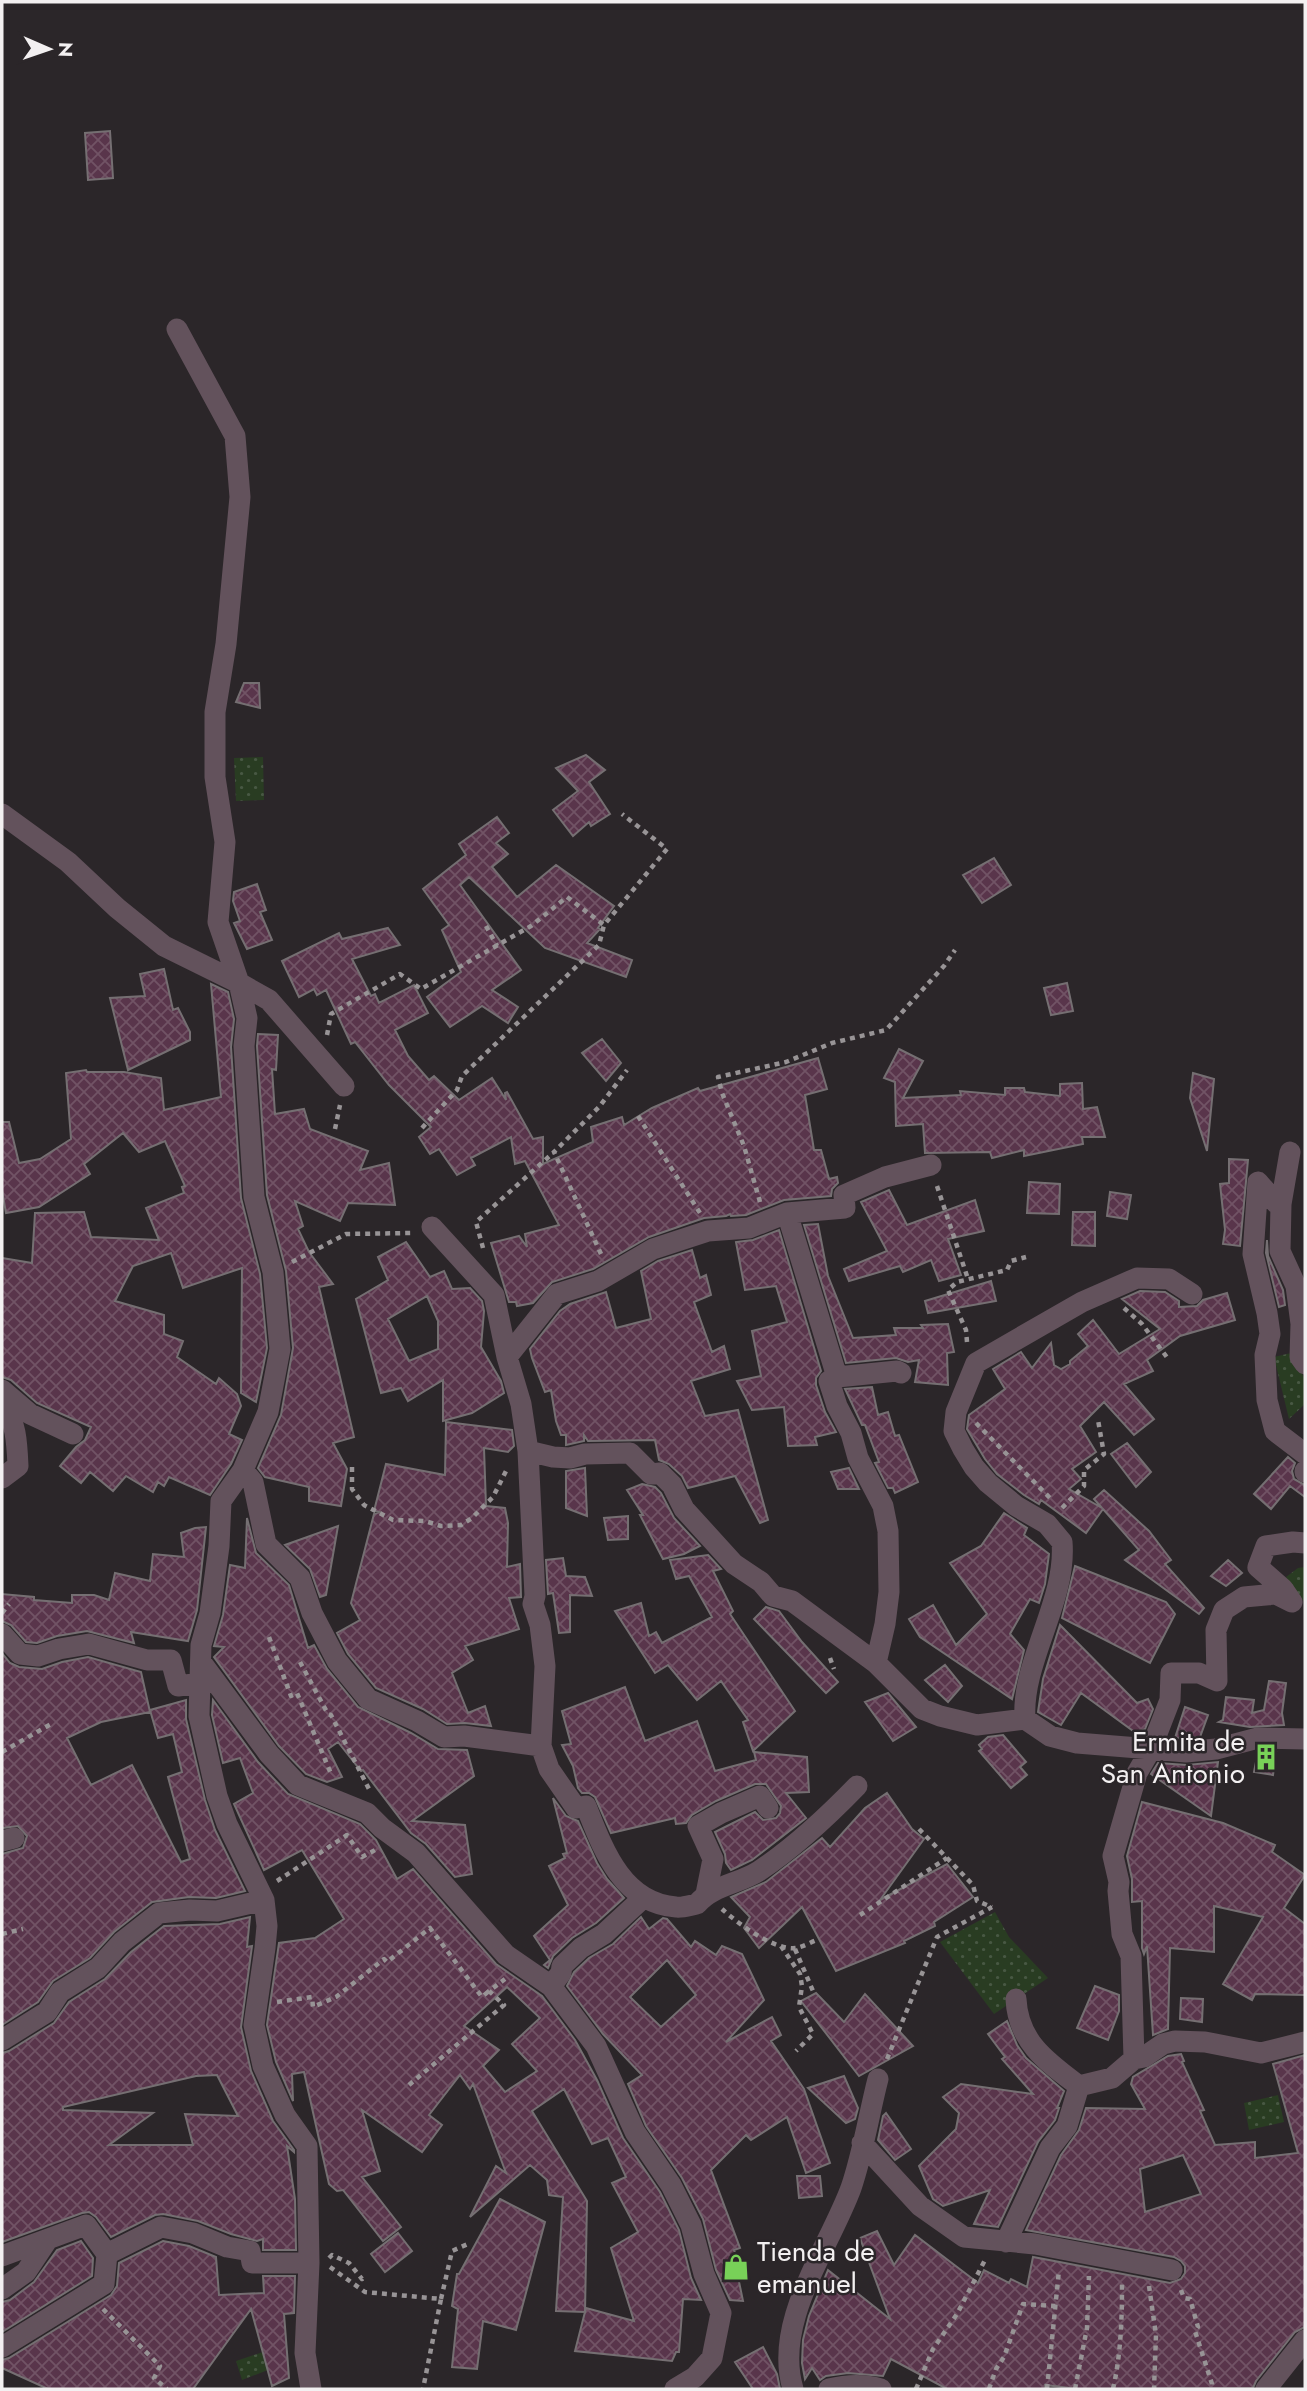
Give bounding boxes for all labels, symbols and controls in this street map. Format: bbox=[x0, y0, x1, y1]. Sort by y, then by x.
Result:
north arrow bbox=[14, 14, 84, 84]
text: N bbox=[52, 42, 79, 58]
place label: Ermita de San Antonio bbox=[1101, 1721, 1245, 1794]
building icon: Ermita de San Antonio bbox=[1251, 1742, 1281, 1772]
place label: Tienda de emanuel bbox=[757, 2231, 875, 2304]
shop icon: Tienda de emanuel bbox=[721, 2252, 751, 2282]

